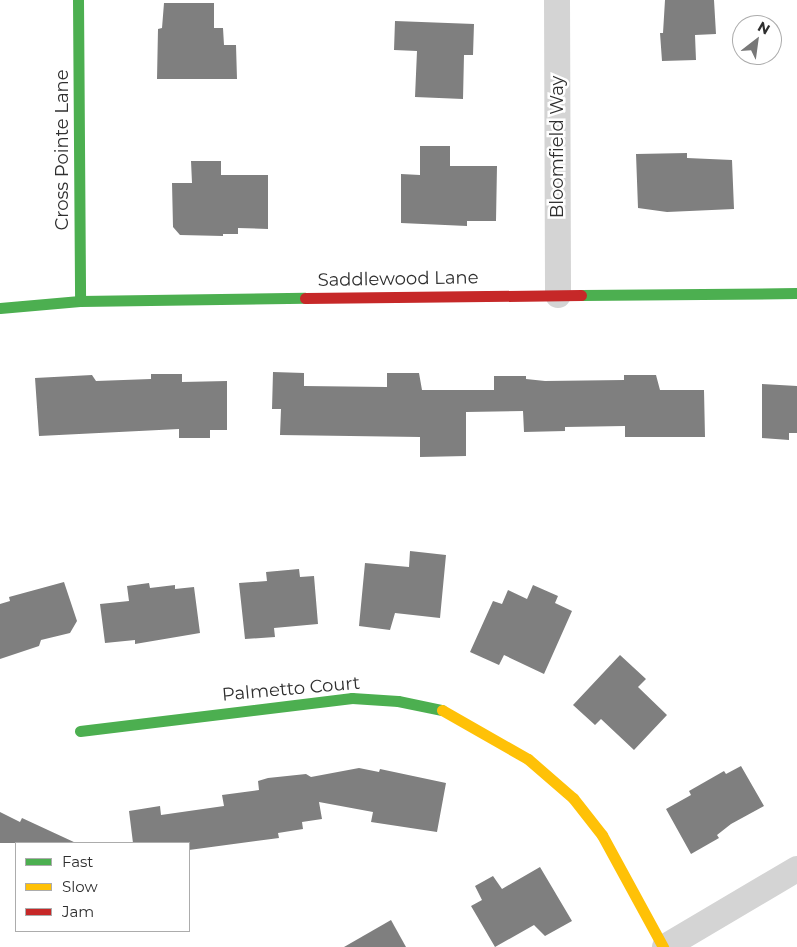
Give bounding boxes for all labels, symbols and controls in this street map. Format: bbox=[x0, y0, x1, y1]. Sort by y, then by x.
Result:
north arrow bbox=[732, 15, 782, 65]
text: N bbox=[755, 17, 773, 38]
street label: Cross Pointe Lane bbox=[51, 69, 73, 231]
street label: Bloomfield Way bbox=[546, 76, 568, 218]
street label: Saddlewood Lane bbox=[317, 267, 479, 291]
street label: Palmetto Court bbox=[221, 672, 361, 706]
legend bbox=[15, 842, 190, 932]
text: Fast bbox=[62, 852, 93, 871]
text: Slow bbox=[62, 877, 98, 896]
text: Jam bbox=[62, 902, 94, 921]

